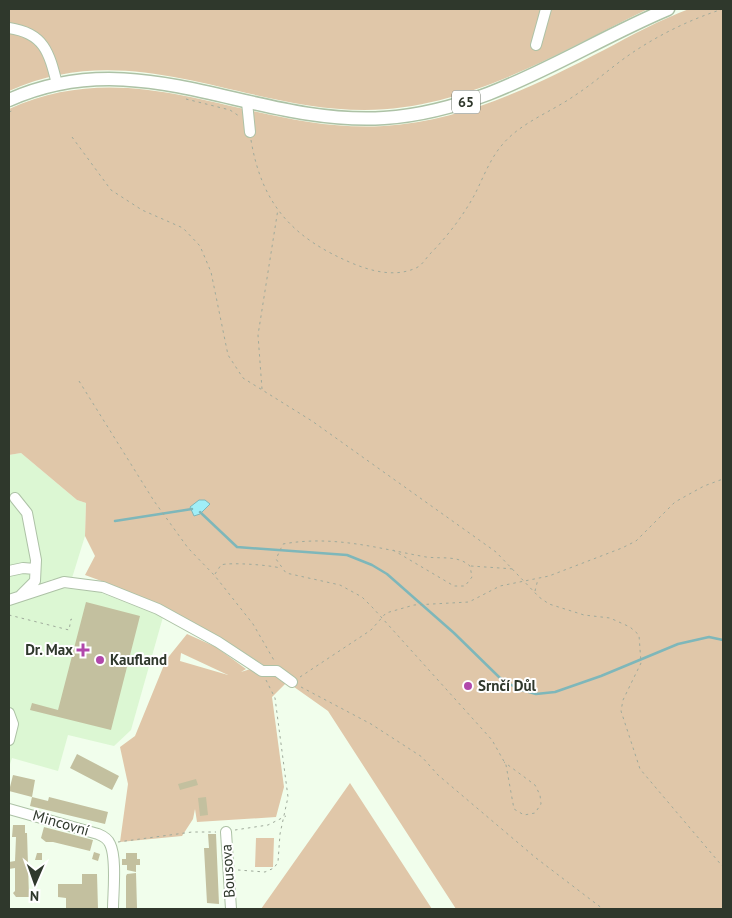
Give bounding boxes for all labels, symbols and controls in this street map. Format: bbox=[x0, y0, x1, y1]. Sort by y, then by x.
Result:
road number: 65 bbox=[452, 90, 480, 114]
place label: Dr. Max bbox=[25, 640, 73, 659]
marker: Dr. Max bbox=[77, 644, 89, 656]
place label: Kaufland bbox=[110, 650, 167, 669]
marker: Kaufland bbox=[94, 654, 106, 666]
place label: Srnčí Důl bbox=[478, 676, 536, 695]
marker: Srnčí Důl bbox=[462, 680, 474, 692]
street label: Mincovní bbox=[31, 805, 92, 840]
street label: Bousova bbox=[216, 844, 239, 898]
north arrow bbox=[10, 858, 60, 908]
text: N bbox=[30, 887, 39, 905]

